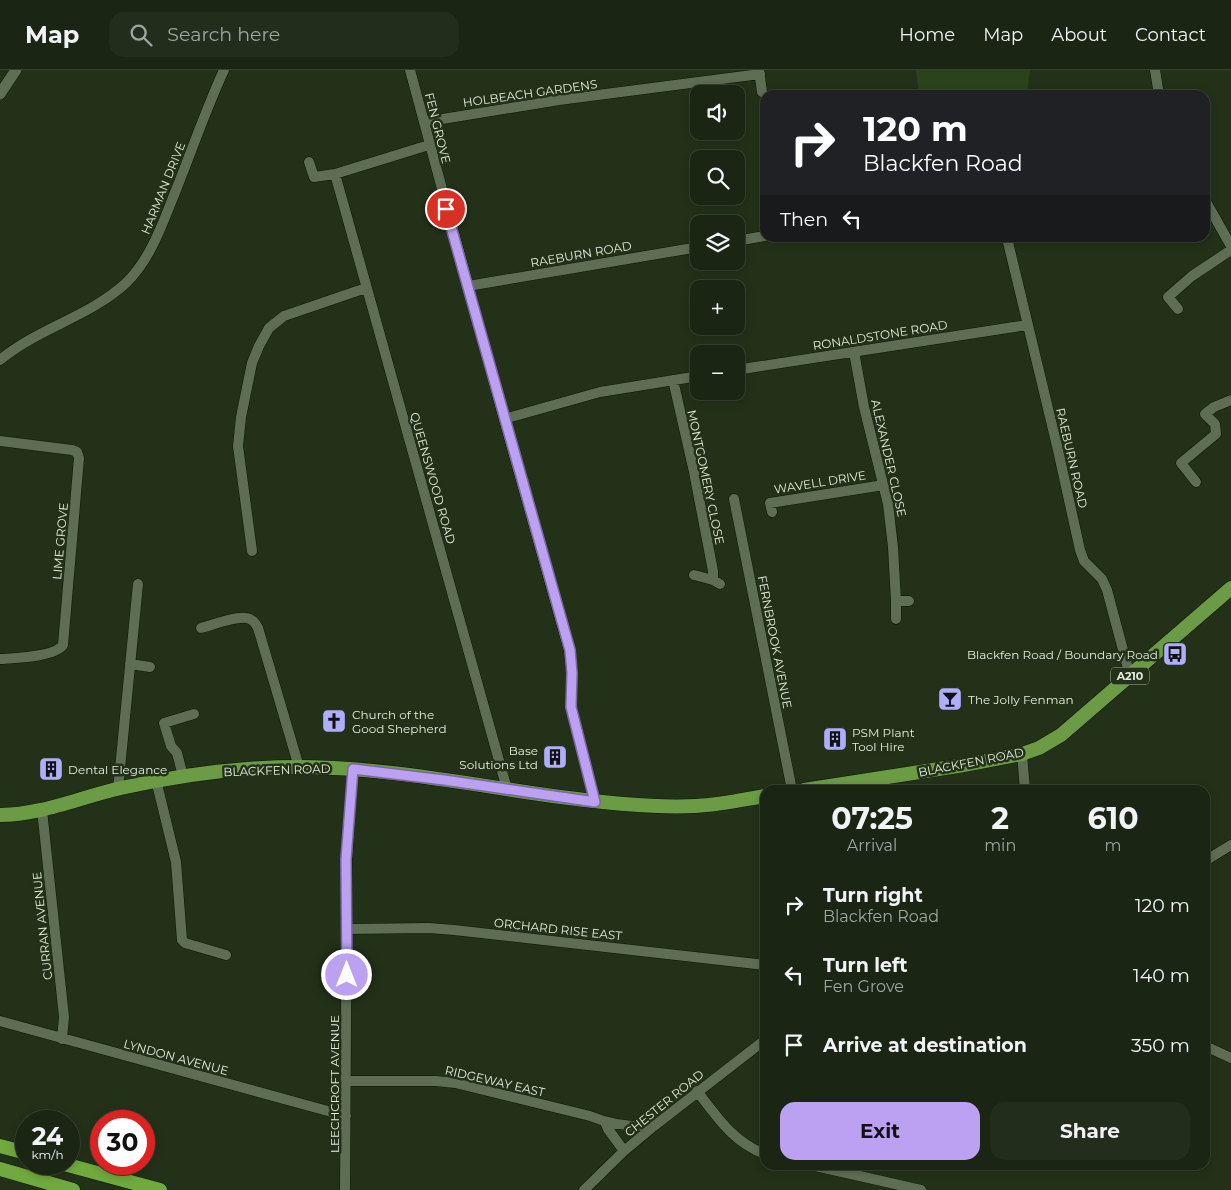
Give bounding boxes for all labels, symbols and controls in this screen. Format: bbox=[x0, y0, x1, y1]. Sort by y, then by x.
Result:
search box bbox=[109, 12, 459, 57]
text: Map bbox=[25, 20, 79, 49]
icon: search bbox=[127, 21, 155, 49]
text: Search here bbox=[167, 23, 280, 46]
text: Home bbox=[899, 24, 955, 46]
text: Map bbox=[983, 24, 1023, 46]
text: About bbox=[1051, 24, 1107, 46]
text: Contact bbox=[1135, 24, 1206, 46]
street label: HOLBEACH GARDENS bbox=[462, 76, 598, 110]
map controls bbox=[690, 85, 745, 400]
button: sound bbox=[690, 85, 745, 140]
street label: FEN GROVE bbox=[422, 91, 454, 165]
text: 120 m bbox=[863, 107, 968, 150]
icon: right bbox=[780, 110, 845, 175]
street label: HARMAN DRIVE bbox=[138, 140, 188, 236]
button: search bbox=[690, 150, 745, 205]
text: Blackfen Road bbox=[863, 150, 1023, 177]
pin bbox=[425, 188, 467, 230]
icon: arrive bbox=[432, 195, 460, 223]
icon: left bbox=[838, 205, 866, 233]
text: Then bbox=[780, 208, 828, 231]
button: layers bbox=[690, 215, 745, 270]
street label: RAEBURN ROAD bbox=[529, 238, 633, 270]
button: + bbox=[690, 280, 745, 335]
street label: RONALDSTONE ROAD bbox=[812, 317, 949, 353]
button: − bbox=[690, 345, 745, 400]
street label: ALEXANDER CLOSE bbox=[868, 398, 910, 518]
street label: RAEBURN ROAD bbox=[1053, 406, 1091, 510]
street label: MONTGOMERY CLOSE bbox=[684, 408, 728, 546]
street label: QUEENSWOOD ROAD bbox=[407, 410, 459, 546]
street label: WAVELL DRIVE bbox=[773, 467, 867, 497]
street label: LIME GROVE bbox=[49, 502, 71, 580]
street label: FERNBROOK AVENUE bbox=[755, 574, 795, 710]
bus stop icon: Blackfen Road / Boundary Road bbox=[1162, 641, 1188, 667]
place label: Blackfen Road / Boundary Road bbox=[967, 647, 1158, 662]
road number: A210 bbox=[1111, 668, 1149, 684]
bar icon: The Jolly Fenman bbox=[937, 686, 963, 712]
place label: The Jolly Fenman bbox=[968, 692, 1074, 707]
place label: Church of the Good Shepherd bbox=[352, 707, 447, 736]
church icon: Church of the Good Shepherd bbox=[321, 708, 347, 734]
place label: PSM Plant Tool Hire bbox=[852, 725, 915, 754]
building icon: PSM Plant Tool Hire bbox=[822, 726, 848, 752]
place label: Base Solutions Ltd bbox=[459, 743, 538, 772]
building icon: Base Solutions Ltd bbox=[542, 744, 568, 770]
street label: BLACKFEN ROAD bbox=[917, 744, 1025, 780]
building icon: Dental Elegance bbox=[38, 756, 64, 782]
street label: BLACKFEN ROAD bbox=[223, 761, 331, 779]
place label: Dental Elegance bbox=[68, 762, 167, 777]
text: 07:25 bbox=[831, 800, 913, 837]
text: 2 bbox=[991, 800, 1009, 837]
text: 610 bbox=[1087, 800, 1139, 837]
text: Arrival bbox=[847, 836, 897, 855]
text: min bbox=[984, 836, 1016, 855]
text: m bbox=[1105, 836, 1122, 855]
street label: CURRAN AVENUE bbox=[29, 871, 55, 981]
text: Turn right bbox=[823, 884, 923, 907]
icon: right bbox=[780, 891, 808, 919]
text: 120 m bbox=[1135, 894, 1190, 917]
text: Blackfen Road bbox=[823, 907, 939, 926]
street label: ORCHARD RISE EAST bbox=[493, 915, 623, 943]
position arrow bbox=[320, 948, 372, 1000]
text: Turn left bbox=[823, 954, 908, 977]
icon: left bbox=[780, 961, 808, 989]
text: 140 m bbox=[1133, 964, 1190, 987]
text: Fen Grove bbox=[823, 977, 904, 996]
street label: LEECHCROFT AVENUE bbox=[327, 1015, 342, 1153]
icon: arrive bbox=[780, 1031, 808, 1059]
text: Arrive at destination bbox=[823, 1034, 1027, 1057]
text: 350 m bbox=[1131, 1034, 1190, 1057]
street label: LYNDON AVENUE bbox=[122, 1036, 230, 1078]
street label: RIDGEWAY EAST bbox=[444, 1062, 546, 1100]
street label: CHESTER ROAD bbox=[621, 1066, 707, 1139]
button: Exit bbox=[780, 1102, 980, 1160]
button: Share bbox=[990, 1102, 1190, 1160]
speed limit sign: 30 bbox=[90, 1110, 155, 1175]
text: 24 bbox=[32, 1121, 63, 1151]
text: km/h bbox=[31, 1147, 64, 1162]

